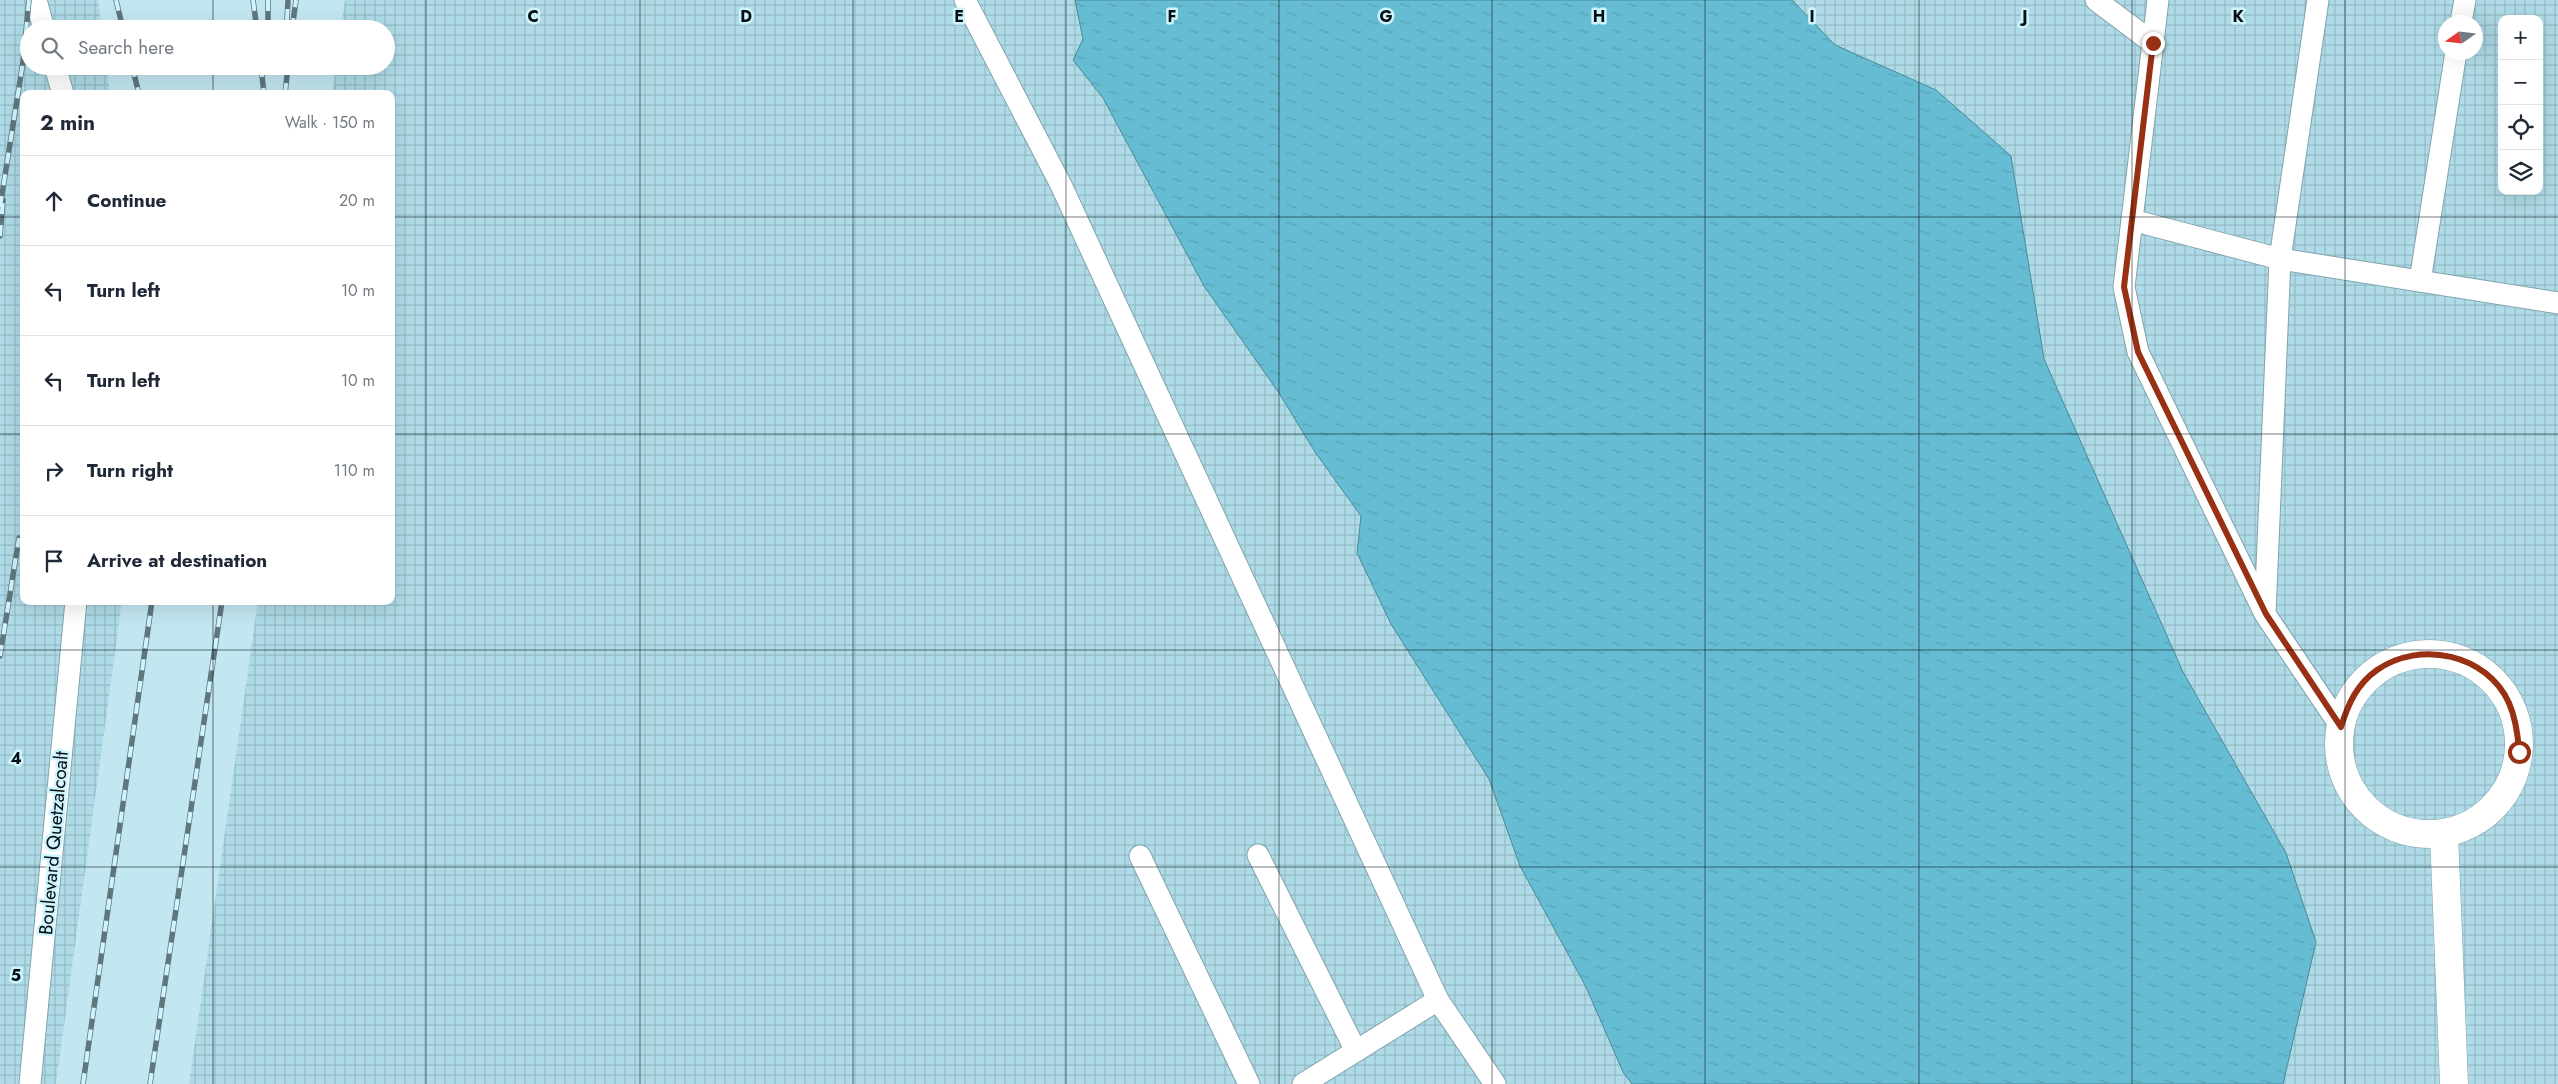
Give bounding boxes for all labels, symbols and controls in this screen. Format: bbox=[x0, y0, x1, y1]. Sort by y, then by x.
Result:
text: C bbox=[527, 5, 539, 28]
text: D bbox=[740, 5, 752, 28]
text: E bbox=[954, 5, 964, 28]
text: F bbox=[1168, 5, 1176, 28]
text: G bbox=[1379, 5, 1393, 28]
text: H bbox=[1593, 5, 1605, 28]
text: I bbox=[1809, 5, 1815, 28]
text: J bbox=[2019, 5, 2028, 28]
text: K bbox=[2232, 5, 2244, 28]
north arrow bbox=[2438, 15, 2483, 60]
map controls bbox=[2498, 15, 2543, 195]
button: + bbox=[2498, 15, 2543, 60]
search box bbox=[20, 20, 395, 75]
route end bbox=[2142, 32, 2165, 55]
icon: search bbox=[38, 34, 66, 62]
text: Search here bbox=[78, 34, 174, 61]
button: − bbox=[2498, 60, 2543, 105]
button: locate bbox=[2498, 105, 2543, 150]
text: 2 min bbox=[40, 108, 95, 138]
text: Walk · 150 m bbox=[285, 111, 375, 134]
button: layers bbox=[2498, 150, 2543, 195]
icon: ahead bbox=[40, 187, 68, 215]
text: Continue bbox=[87, 187, 166, 214]
text: 20 m bbox=[339, 189, 375, 212]
icon: left bbox=[40, 277, 68, 305]
text: Turn left bbox=[87, 277, 160, 304]
text: 10 m bbox=[341, 279, 375, 302]
icon: left bbox=[40, 367, 68, 395]
text: Turn left bbox=[87, 367, 160, 394]
text: 10 m bbox=[341, 369, 375, 392]
icon: right bbox=[40, 457, 68, 485]
text: Turn right bbox=[87, 457, 173, 484]
text: 110 m bbox=[334, 459, 375, 482]
icon: arrive bbox=[40, 547, 68, 575]
text: Arrive at destination bbox=[87, 547, 267, 574]
route start bbox=[2508, 741, 2531, 764]
text: 4 bbox=[10, 747, 22, 770]
street label: Boulevard Quetzalcoalt bbox=[32, 750, 75, 936]
text: 5 bbox=[11, 964, 21, 987]

